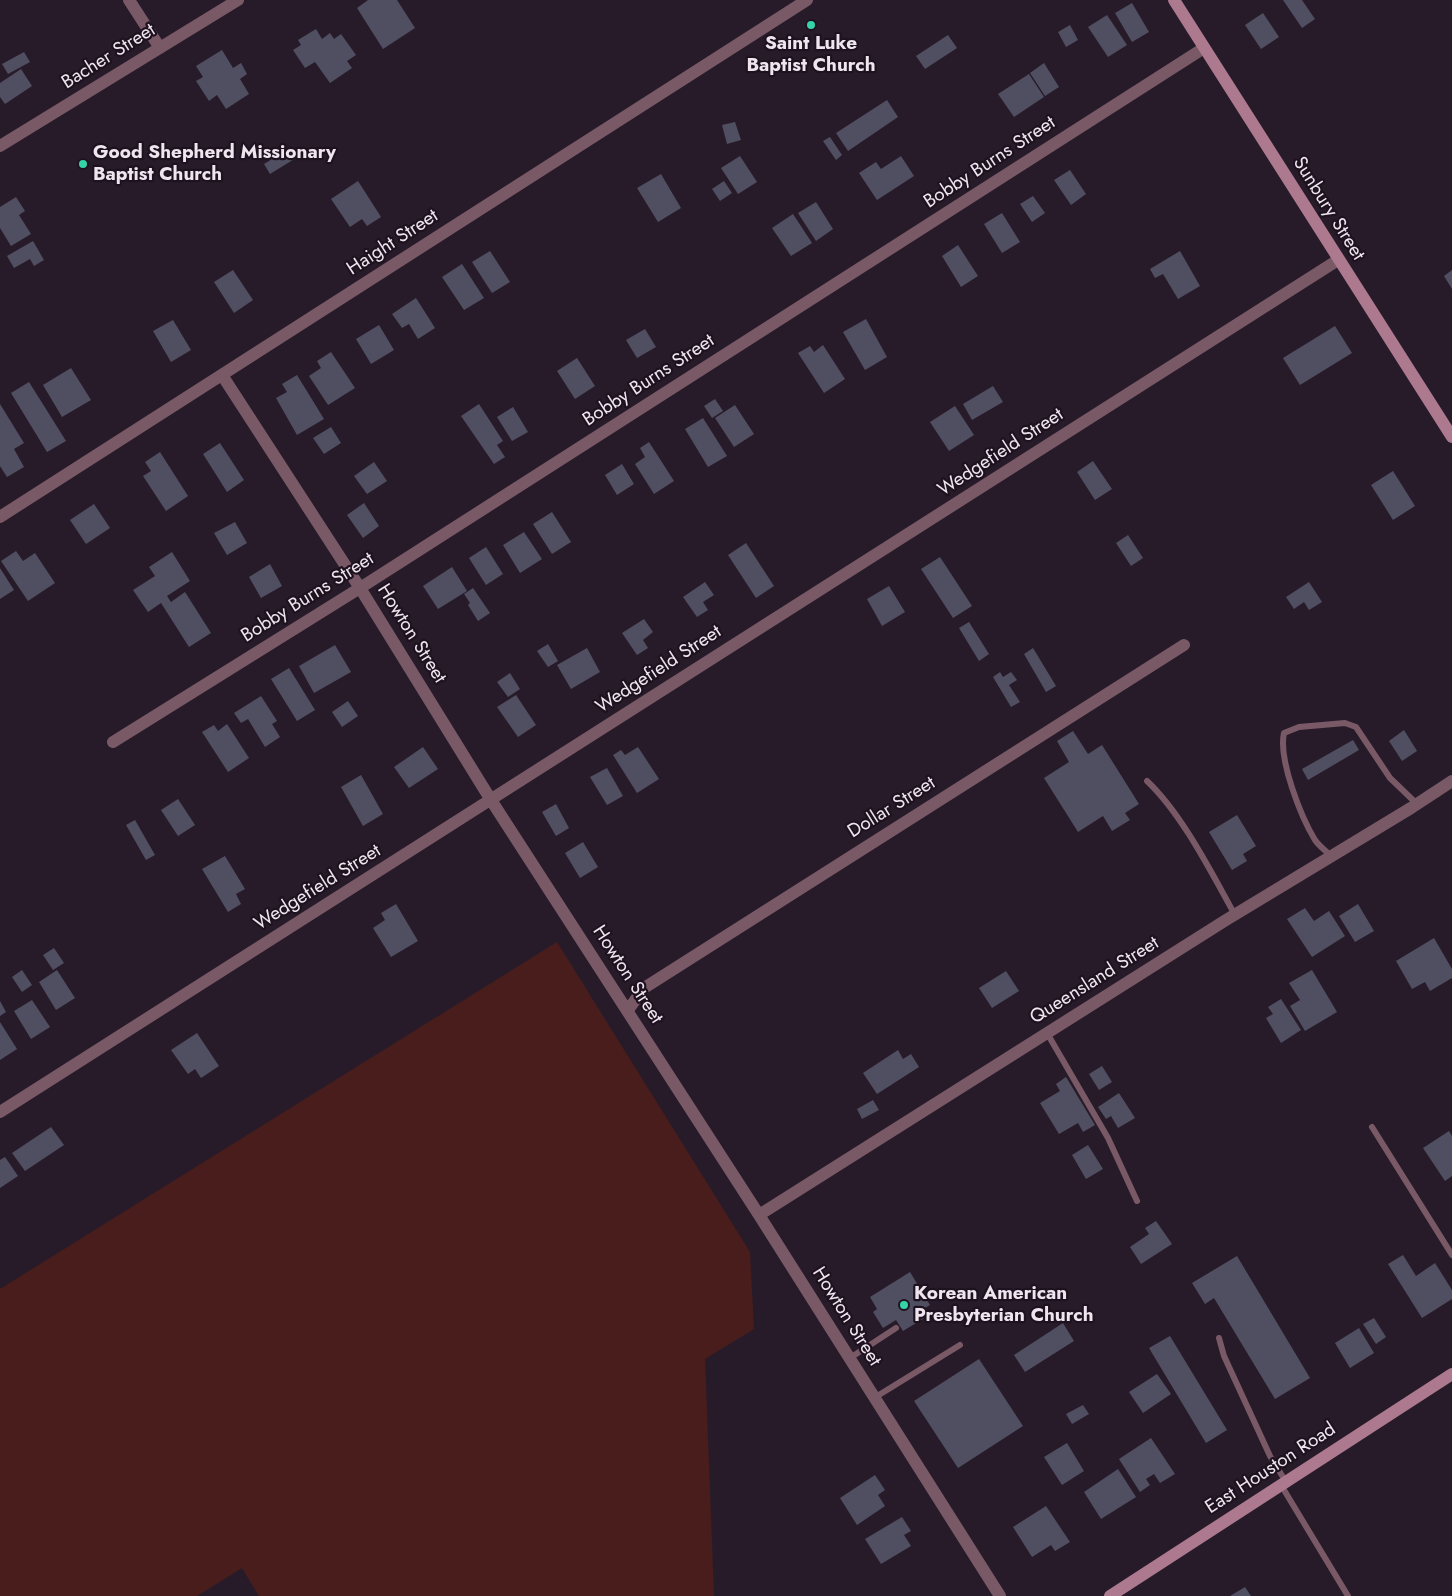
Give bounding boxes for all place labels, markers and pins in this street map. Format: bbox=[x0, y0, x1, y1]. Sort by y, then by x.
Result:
marker: Saint Luke Baptist Church bbox=[805, 19, 817, 31]
place label: Saint Luke Baptist Church bbox=[746, 33, 876, 77]
place label: Good Shepherd Missionary Baptist Church bbox=[93, 142, 336, 186]
marker: Good Shepherd Missionary Baptist Church bbox=[77, 158, 89, 170]
place label: Korean American Presbyterian Church bbox=[914, 1283, 1093, 1327]
marker: Korean American Presbyterian Church bbox=[898, 1299, 910, 1311]

